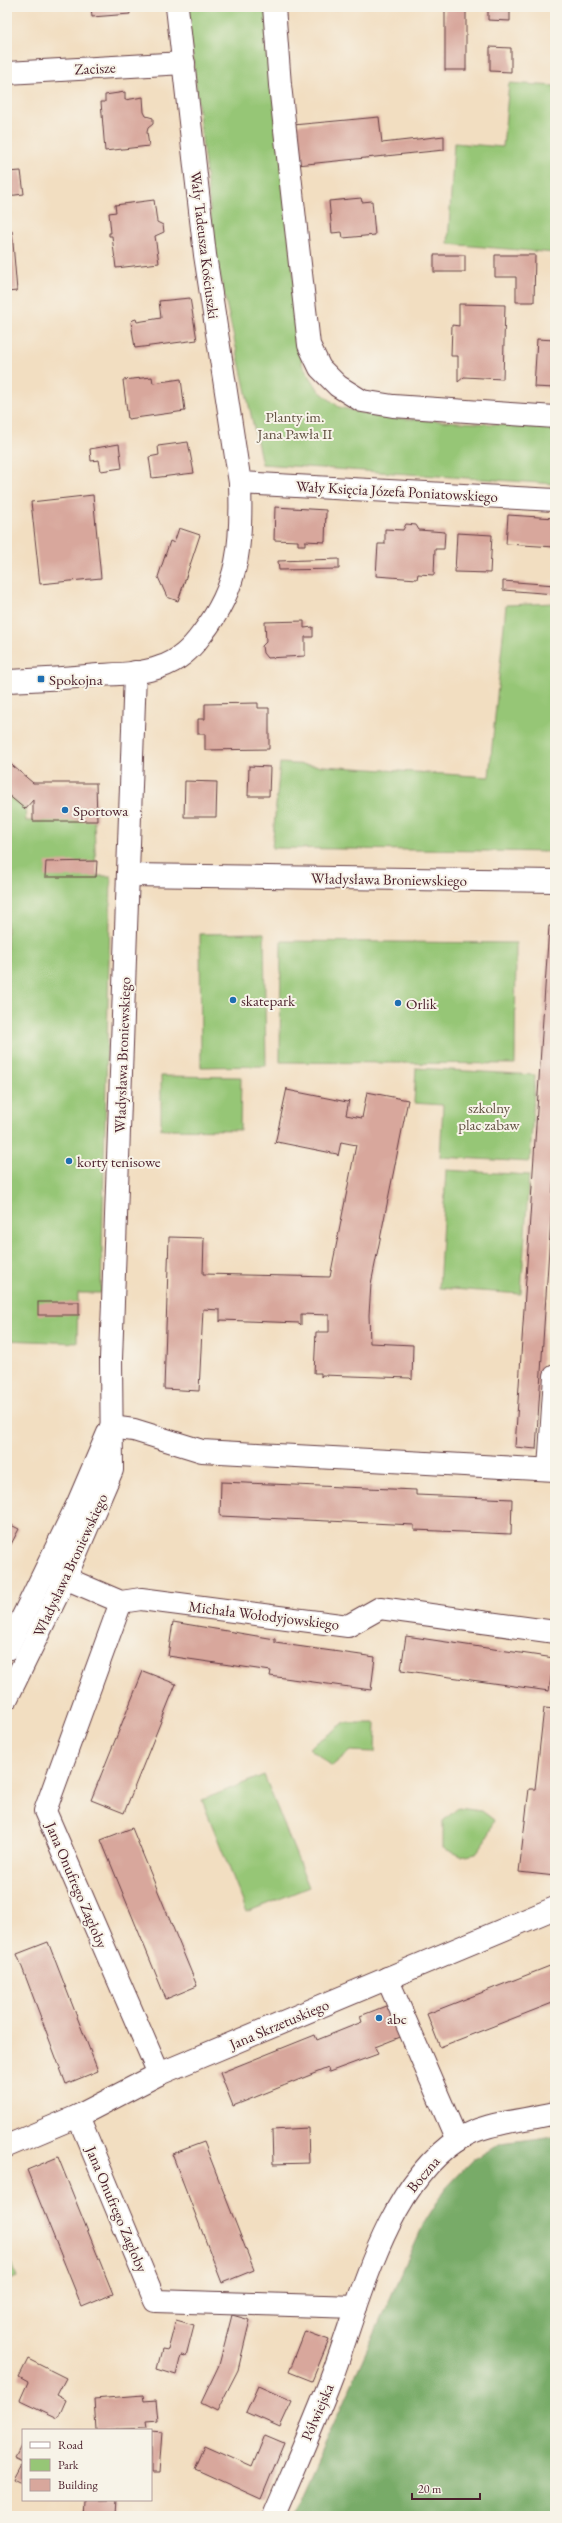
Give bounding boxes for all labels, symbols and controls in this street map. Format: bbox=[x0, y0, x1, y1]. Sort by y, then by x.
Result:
street label: Zacisze bbox=[74, 57, 116, 79]
street label: Wały Tadeusza Kościuszki bbox=[187, 170, 224, 320]
park label: Planty im. Jana Pawła II bbox=[256, 407, 332, 443]
street label: Wały Księcia Józefa Poniatowskiego bbox=[295, 476, 499, 506]
place label: Spokojna bbox=[49, 670, 103, 689]
marker: Spokojna bbox=[36, 674, 46, 684]
place label: Sportowa bbox=[73, 801, 128, 820]
marker: Sportowa bbox=[60, 805, 70, 815]
street label: Władysława Broniewskiego bbox=[311, 868, 467, 890]
street label: Władysława Broniewskiego bbox=[110, 977, 134, 1133]
place label: skatepark bbox=[241, 991, 296, 1010]
place label: Orlik bbox=[406, 994, 438, 1013]
marker: skatepark bbox=[228, 995, 238, 1005]
marker: Orlik bbox=[393, 998, 403, 1008]
park label: szkolny plac zabaw bbox=[458, 1098, 520, 1134]
place label: korty tenisowe bbox=[77, 1152, 161, 1171]
marker: korty tenisowe bbox=[64, 1156, 74, 1166]
street label: Władysława Broniewskiego bbox=[28, 1490, 112, 1640]
street label: Michała Wołodyjowskiego bbox=[188, 1596, 340, 1634]
street label: Jana Onufrego Zagłoby bbox=[41, 1817, 112, 1951]
street label: Jana Skrzetuskiego bbox=[224, 1994, 332, 2054]
place label: abc bbox=[387, 2009, 407, 2028]
marker: abc bbox=[374, 2013, 384, 2023]
street label: Jana Onufrego Zagłoby bbox=[81, 2141, 152, 2275]
street label: Boczna bbox=[402, 2152, 444, 2196]
street label: Półwiejska bbox=[297, 2381, 337, 2443]
legend bbox=[22, 2429, 152, 2501]
text: Road bbox=[58, 2437, 84, 2453]
text: Park bbox=[58, 2457, 79, 2473]
scale bar bbox=[412, 2475, 480, 2501]
text: Building bbox=[58, 2477, 99, 2493]
text: 20 m bbox=[418, 2481, 442, 2497]

